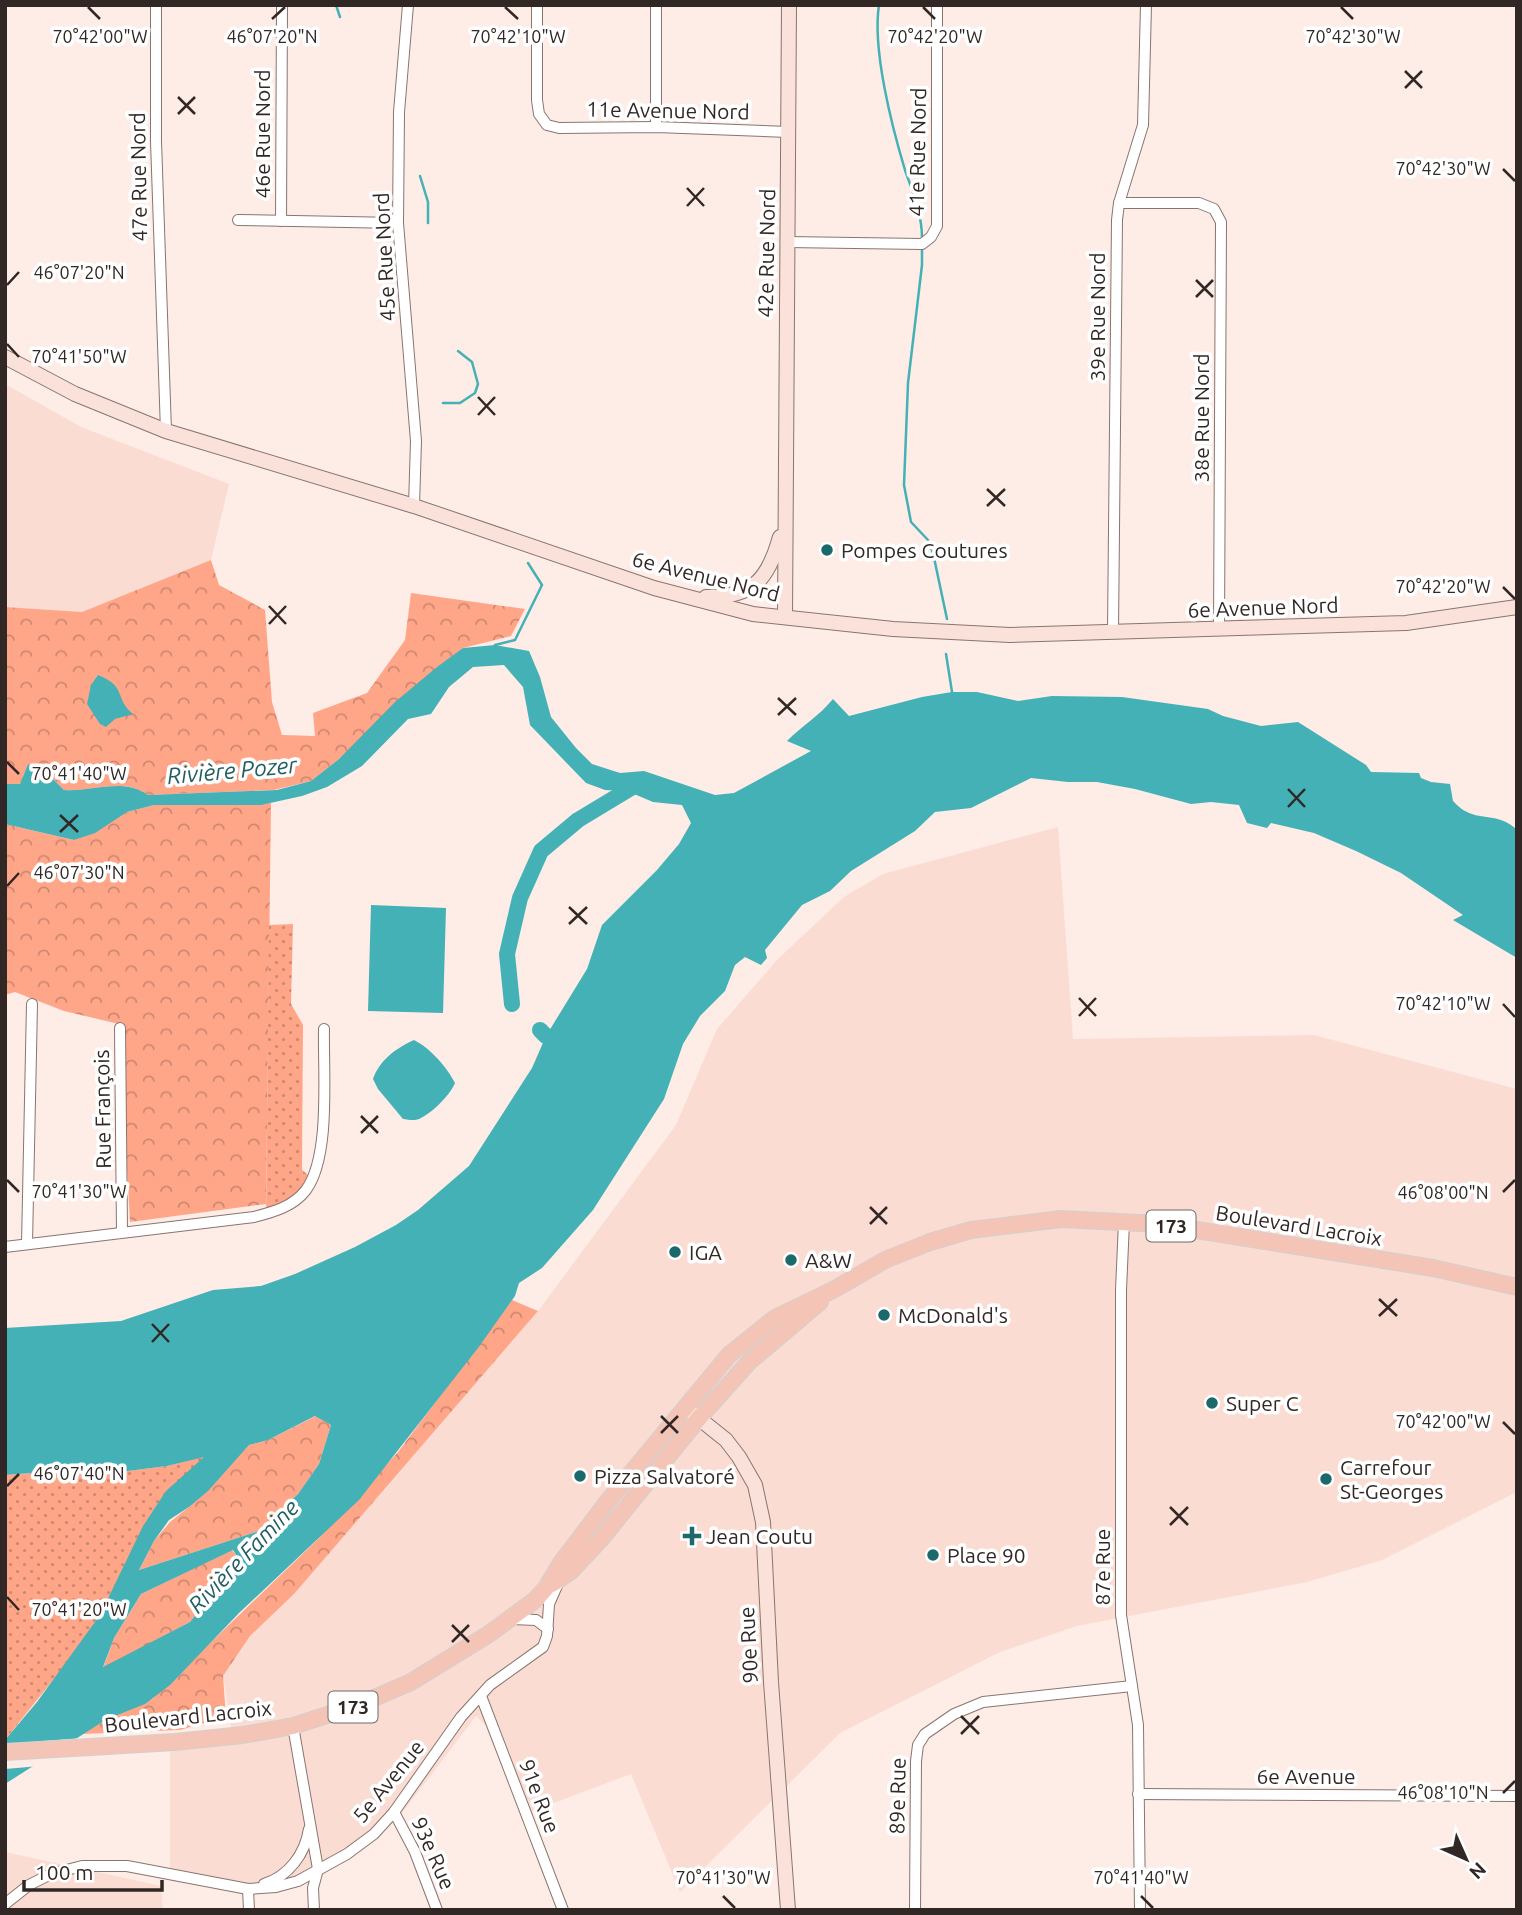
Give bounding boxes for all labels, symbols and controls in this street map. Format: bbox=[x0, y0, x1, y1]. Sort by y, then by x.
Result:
text: 70°42'00"W bbox=[52, 26, 148, 46]
text: 46°07'20"N bbox=[226, 26, 318, 46]
text: 70°42'10"W bbox=[470, 26, 566, 46]
text: 70°42'20"W bbox=[887, 26, 983, 46]
text: 70°42'30"W bbox=[1305, 26, 1401, 46]
street label: 46e Rue Nord bbox=[250, 69, 274, 199]
street label: 41e Rue Nord bbox=[904, 87, 930, 217]
street label: 11e Avenue Nord bbox=[586, 97, 750, 123]
street label: 47e Rue Nord bbox=[125, 112, 151, 242]
text: 70°42'30"W bbox=[1395, 158, 1491, 178]
street label: 42e Rue Nord bbox=[753, 188, 779, 318]
street label: 45e Rue Nord bbox=[369, 192, 399, 322]
street label: 39e Rue Nord bbox=[1085, 252, 1109, 382]
text: 46°07'20"N bbox=[33, 262, 125, 282]
text: 70°41'50"W bbox=[31, 346, 127, 366]
street label: 38e Rue Nord bbox=[1189, 353, 1213, 483]
place label: Pompes Coutures bbox=[841, 538, 1008, 562]
marker: Pompes Coutures bbox=[819, 542, 835, 558]
street label: 6e Avenue Nord bbox=[630, 546, 782, 606]
text: 70°42'20"W bbox=[1395, 576, 1491, 596]
street label: 6e Avenue Nord bbox=[1187, 592, 1339, 622]
water label: Rivière Pozer bbox=[166, 752, 299, 788]
text: 70°41'40"W bbox=[31, 763, 127, 783]
text: 46°07'30"N bbox=[33, 862, 125, 882]
text: 70°42'10"W bbox=[1395, 993, 1491, 1013]
street label: Rue François bbox=[89, 1049, 115, 1169]
text: 70°41'30"W bbox=[31, 1181, 127, 1201]
text: 46°08'00"N bbox=[1397, 1182, 1489, 1202]
street label: Boulevard Lacroix bbox=[1214, 1200, 1384, 1250]
road number: 173 bbox=[1146, 1210, 1196, 1242]
place label: IGA bbox=[689, 1240, 722, 1264]
marker: IGA bbox=[667, 1244, 683, 1260]
place label: A&W bbox=[805, 1248, 852, 1272]
marker: A&W bbox=[783, 1252, 799, 1268]
place label: McDonald's bbox=[898, 1303, 1008, 1327]
marker: McDonald's bbox=[876, 1307, 892, 1323]
place label: Super C bbox=[1226, 1391, 1299, 1415]
marker: Super C bbox=[1204, 1395, 1220, 1411]
text: 70°42'00"W bbox=[1395, 1411, 1491, 1431]
place label: Carrefour St-Georges bbox=[1340, 1455, 1443, 1503]
text: 46°07'40"N bbox=[33, 1463, 125, 1483]
place label: Pizza Salvatoré bbox=[594, 1464, 735, 1488]
marker: Pizza Salvatoré bbox=[572, 1468, 588, 1484]
marker: Carrefour St-Georges bbox=[1318, 1471, 1334, 1487]
water label: Rivière Famine bbox=[183, 1494, 303, 1618]
place label: Jean Coutu bbox=[706, 1524, 813, 1548]
marker: Jean Coutu bbox=[684, 1528, 700, 1544]
street label: 87e Rue bbox=[1090, 1529, 1114, 1605]
place label: Place 90 bbox=[947, 1543, 1026, 1567]
marker: Place 90 bbox=[925, 1547, 941, 1563]
text: 70°41'20"W bbox=[31, 1599, 127, 1619]
street label: 90e Rue bbox=[734, 1606, 762, 1684]
road number: 173 bbox=[328, 1692, 378, 1722]
street label: Boulevard Lacroix bbox=[103, 1695, 273, 1737]
street label: 5e Avenue bbox=[348, 1735, 428, 1827]
street label: 91e Rue bbox=[515, 1756, 565, 1836]
street label: 89e Rue bbox=[884, 1757, 910, 1835]
street label: 6e Avenue bbox=[1257, 1764, 1356, 1788]
text: 46°08'10"N bbox=[1397, 1782, 1489, 1802]
street label: 93e Rue bbox=[407, 1813, 461, 1893]
north arrow bbox=[1431, 1824, 1501, 1894]
scale bar bbox=[24, 1848, 163, 1892]
text: N bbox=[1465, 1858, 1491, 1884]
text: 100 m bbox=[35, 1860, 93, 1884]
text: 70°41'30"W bbox=[675, 1867, 771, 1887]
text: 70°41'40"W bbox=[1093, 1867, 1189, 1887]

